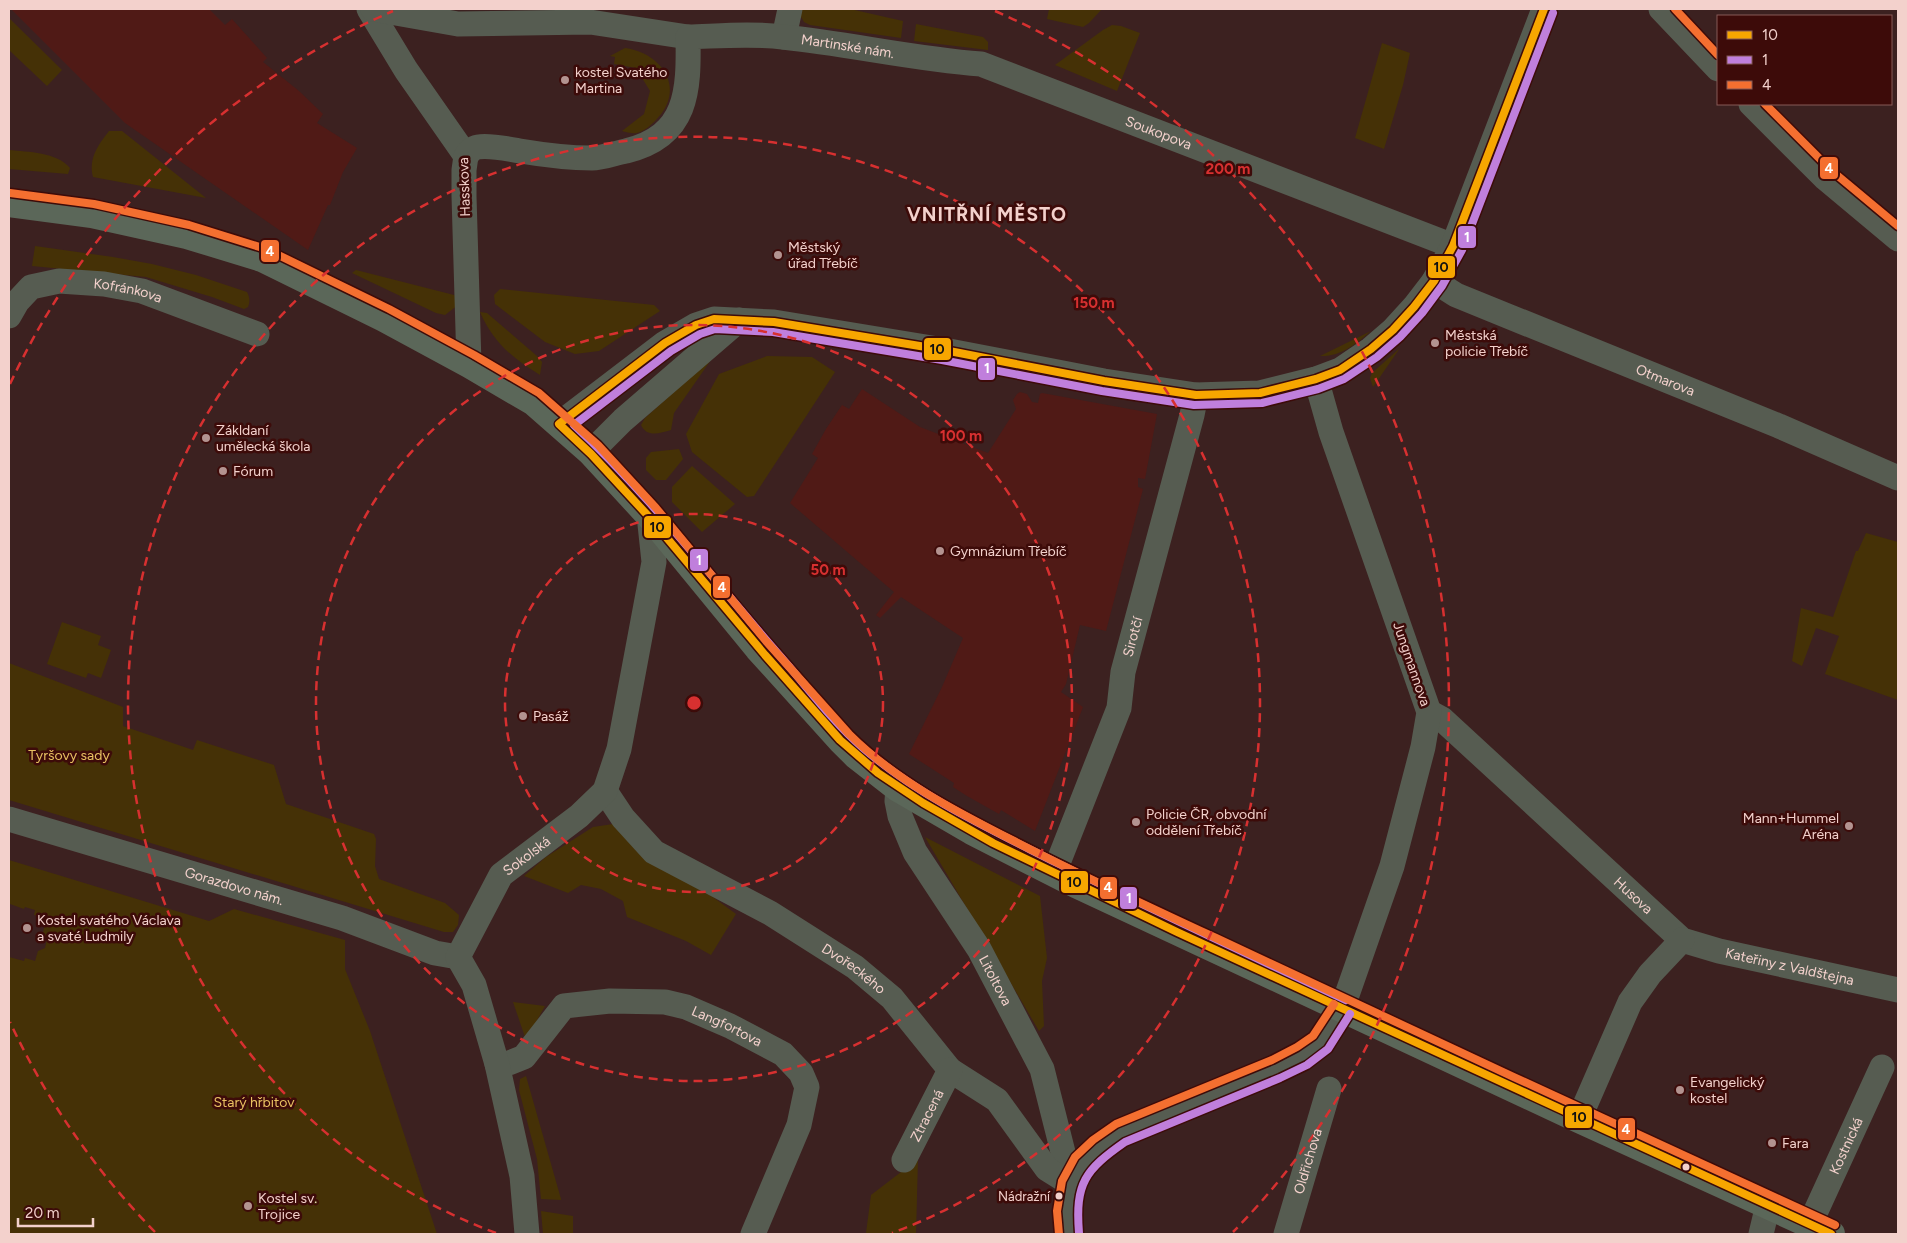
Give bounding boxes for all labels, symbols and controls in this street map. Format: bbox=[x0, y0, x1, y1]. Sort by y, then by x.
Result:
legend bbox=[1717, 15, 1892, 105]
text: 10 bbox=[1762, 26, 1778, 44]
street label: Martinské nám. bbox=[800, 31, 896, 62]
text: 1 bbox=[1762, 51, 1768, 69]
place label: kostel Svatého Martina bbox=[575, 64, 667, 97]
marker: kostel Svatého Martina bbox=[559, 74, 571, 86]
text: 4 bbox=[1762, 76, 1771, 94]
street label: Soukopova bbox=[1123, 113, 1194, 153]
line badge: 4 bbox=[1819, 156, 1839, 180]
street label: Hasskova bbox=[455, 157, 474, 217]
text: 200 m bbox=[1206, 160, 1250, 178]
text: 4 bbox=[1825, 160, 1834, 177]
district label: VNITŘNÍ MĚSTO bbox=[907, 203, 1067, 226]
line badge: 1 bbox=[1457, 225, 1477, 249]
text: 1 bbox=[1464, 229, 1470, 246]
line badge: 4 bbox=[260, 239, 280, 263]
place label: Městský úřad Třebíč bbox=[788, 239, 858, 272]
text: 4 bbox=[266, 243, 275, 260]
marker: Městský úřad Třebíč bbox=[772, 249, 784, 261]
line badge: 10 bbox=[1427, 255, 1456, 279]
text: 10 bbox=[1434, 259, 1448, 276]
street label: Kofránkova bbox=[93, 275, 165, 307]
text: 150 m bbox=[1073, 294, 1115, 312]
place label: Městská policie Třebíč bbox=[1445, 327, 1529, 360]
line badge: 10 bbox=[923, 337, 952, 361]
marker: Městská policie Třebíč bbox=[1429, 337, 1441, 349]
text: 10 bbox=[930, 341, 944, 358]
line badge: 1 bbox=[977, 357, 996, 381]
text: 1 bbox=[984, 360, 990, 377]
street label: Otmarova bbox=[1633, 361, 1697, 400]
place label: Zákldaní umělecká škola bbox=[216, 422, 310, 455]
text: 100 m bbox=[940, 427, 982, 445]
marker: Zákldaní umělecká škola bbox=[200, 432, 212, 444]
place label: Fórum bbox=[233, 463, 273, 480]
marker: Fórum bbox=[217, 465, 229, 477]
line badge: 10 bbox=[643, 515, 672, 539]
text: 10 bbox=[650, 519, 664, 536]
place label: Gymnázium Třebíč bbox=[950, 543, 1067, 560]
marker: Gymnázium Třebíč bbox=[934, 545, 946, 557]
line badge: 1 bbox=[689, 548, 709, 572]
text: 1 bbox=[696, 552, 702, 569]
text: 50 m bbox=[810, 561, 846, 579]
line badge: 4 bbox=[712, 575, 731, 599]
text: 4 bbox=[718, 579, 727, 596]
street label: Sirotčí bbox=[1119, 614, 1147, 659]
street label: Jungmannova bbox=[1389, 620, 1434, 708]
centre of rings bbox=[685, 694, 703, 712]
place label: Pasáž bbox=[533, 708, 569, 725]
marker: Pasáž bbox=[517, 710, 529, 722]
park label: Tyršovy sady bbox=[28, 747, 110, 764]
place label: Policie ČR, obvodní oddělení Třebíč bbox=[1146, 806, 1267, 839]
place label: Mann+Hummel Aréna bbox=[1743, 810, 1839, 843]
marker: Policie ČR, obvodní oddělení Třebíč bbox=[1130, 816, 1142, 828]
marker: Mann+Hummel Aréna bbox=[1843, 820, 1855, 832]
street label: Sokolská bbox=[500, 833, 554, 879]
street label: Gorazdovo nám. bbox=[183, 864, 286, 909]
line badge: 10 bbox=[1060, 870, 1089, 894]
street label: Husova bbox=[1610, 873, 1656, 918]
text: 10 bbox=[1067, 874, 1081, 891]
line badge: 4 bbox=[1099, 876, 1118, 900]
text: 4 bbox=[1104, 879, 1113, 896]
line badge: 1 bbox=[1119, 886, 1138, 910]
text: 1 bbox=[1126, 890, 1132, 907]
place label: Kostel svatého Václava a svaté Ludmily bbox=[37, 912, 181, 945]
marker: Kostel svatého Václava a svaté Ludmily bbox=[21, 922, 33, 934]
street label: Dvořeckého bbox=[818, 940, 889, 998]
street label: Kateřiny z Valdštejna bbox=[1724, 945, 1856, 989]
street label: Litoltova bbox=[975, 953, 1015, 1009]
street label: Langfortova bbox=[689, 1002, 765, 1050]
place label: Evangelický kostel bbox=[1690, 1074, 1765, 1107]
marker: Evangelický kostel bbox=[1674, 1084, 1686, 1096]
street label: Ztracená bbox=[907, 1087, 948, 1145]
park label: Starý hřbitov bbox=[213, 1094, 295, 1111]
line badge: 10 bbox=[1564, 1105, 1593, 1129]
text: 10 bbox=[1572, 1109, 1586, 1126]
street label: Kostnická bbox=[1826, 1115, 1867, 1177]
line badge: 4 bbox=[1617, 1117, 1636, 1141]
text: 4 bbox=[1622, 1121, 1631, 1138]
street label: Oldřichova bbox=[1290, 1126, 1326, 1196]
place label: Fara bbox=[1782, 1135, 1809, 1152]
marker: Fara bbox=[1766, 1137, 1778, 1149]
unlabelled marker bbox=[1681, 1162, 1691, 1172]
place label: Nádražní bbox=[998, 1189, 1051, 1204]
place label: Kostel sv. Trojice bbox=[258, 1190, 317, 1223]
marker: Nádražní bbox=[1054, 1191, 1064, 1201]
scale bar bbox=[18, 1196, 92, 1228]
marker: Kostel sv. Trojice bbox=[242, 1200, 254, 1212]
text: 20 m bbox=[25, 1204, 59, 1222]

